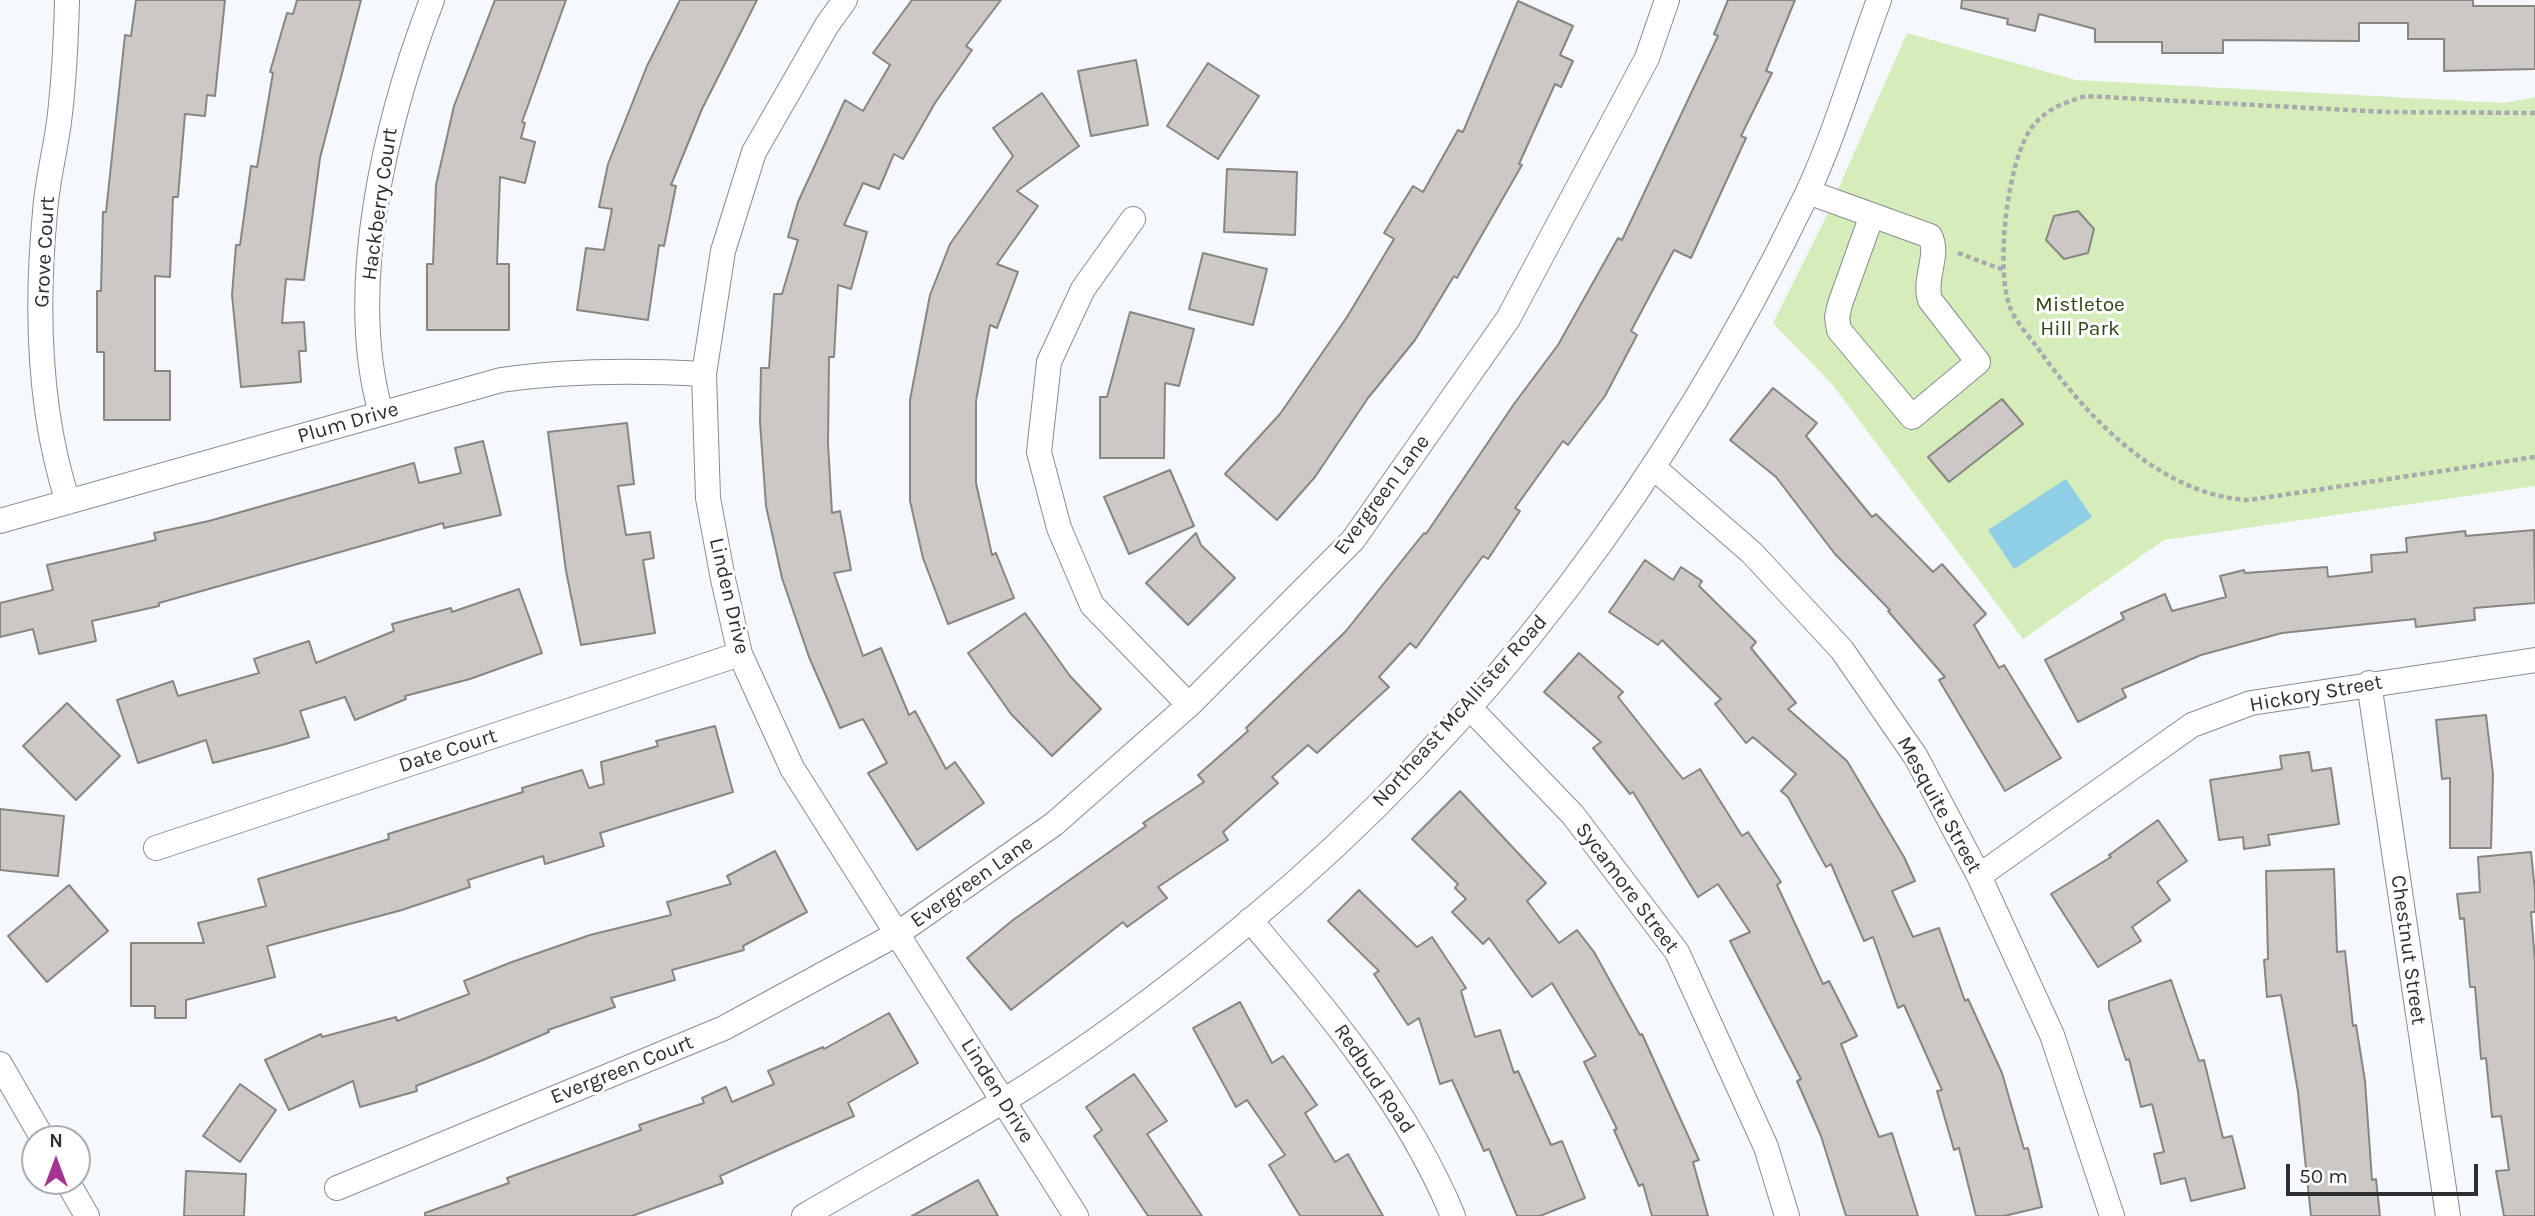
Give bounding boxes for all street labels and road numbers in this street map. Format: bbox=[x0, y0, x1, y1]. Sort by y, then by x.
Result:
street label: Hackberry Court bbox=[357, 126, 403, 282]
street label: Grove Court bbox=[30, 196, 60, 308]
street label: Plum Drive bbox=[295, 397, 401, 449]
street label: Evergreen Lane bbox=[1329, 430, 1435, 560]
street label: Linden Drive bbox=[703, 535, 755, 657]
street label: Northeast McAllister Road bbox=[1367, 610, 1553, 812]
street label: Hickory Street bbox=[2248, 670, 2384, 718]
street label: Date Court bbox=[396, 723, 500, 779]
street label: Mesquite Street bbox=[1891, 732, 1987, 878]
street label: Sycamore Street bbox=[1570, 818, 1684, 958]
street label: Evergreen Lane bbox=[906, 830, 1038, 934]
street label: Chestnut Street bbox=[2385, 873, 2431, 1027]
street label: Redbud Road bbox=[1328, 1019, 1420, 1139]
street label: Evergreen Court bbox=[547, 1030, 697, 1110]
street label: Linden Drive bbox=[955, 1034, 1039, 1148]

